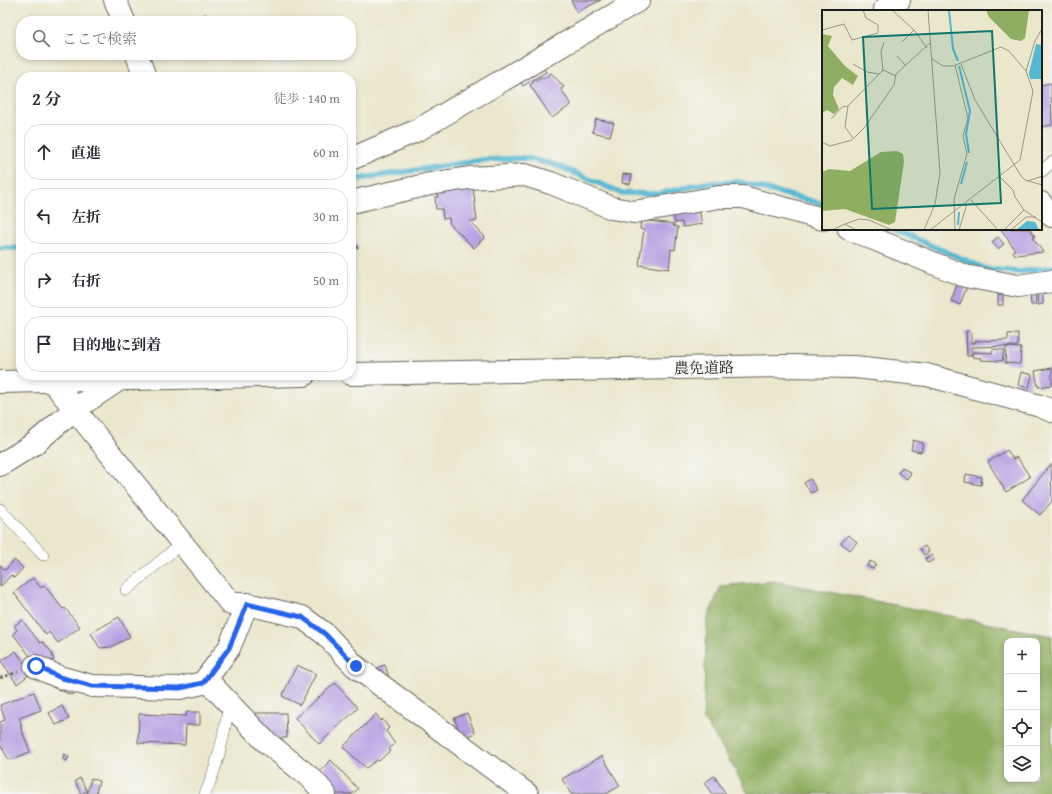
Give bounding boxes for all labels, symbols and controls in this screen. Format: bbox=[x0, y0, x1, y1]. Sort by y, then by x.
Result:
inset map bbox=[822, 10, 1042, 230]
search box bbox=[16, 16, 356, 60]
icon: search bbox=[30, 27, 52, 49]
text: ここで検索 bbox=[62, 28, 137, 49]
text: 2 分 bbox=[32, 86, 62, 111]
text: 徒歩 · 140 m bbox=[274, 89, 340, 108]
icon: ahead bbox=[33, 141, 55, 163]
text: 直進 bbox=[71, 142, 101, 163]
text: 60 m bbox=[313, 143, 339, 162]
icon: left bbox=[33, 205, 55, 227]
text: 左折 bbox=[71, 206, 101, 227]
text: 30 m bbox=[313, 207, 339, 226]
icon: right bbox=[33, 269, 55, 291]
text: 右折 bbox=[71, 270, 101, 291]
text: 50 m bbox=[313, 271, 339, 290]
icon: arrive bbox=[33, 333, 55, 355]
text: 目的地に到着 bbox=[71, 334, 161, 355]
street label: 農免道路 bbox=[674, 356, 734, 379]
map controls bbox=[1004, 638, 1040, 782]
button: + bbox=[1004, 638, 1040, 674]
route start bbox=[27, 657, 45, 675]
route end bbox=[347, 657, 365, 675]
button: − bbox=[1004, 674, 1040, 710]
button: locate bbox=[1004, 710, 1040, 746]
button: layers bbox=[1004, 746, 1040, 782]

